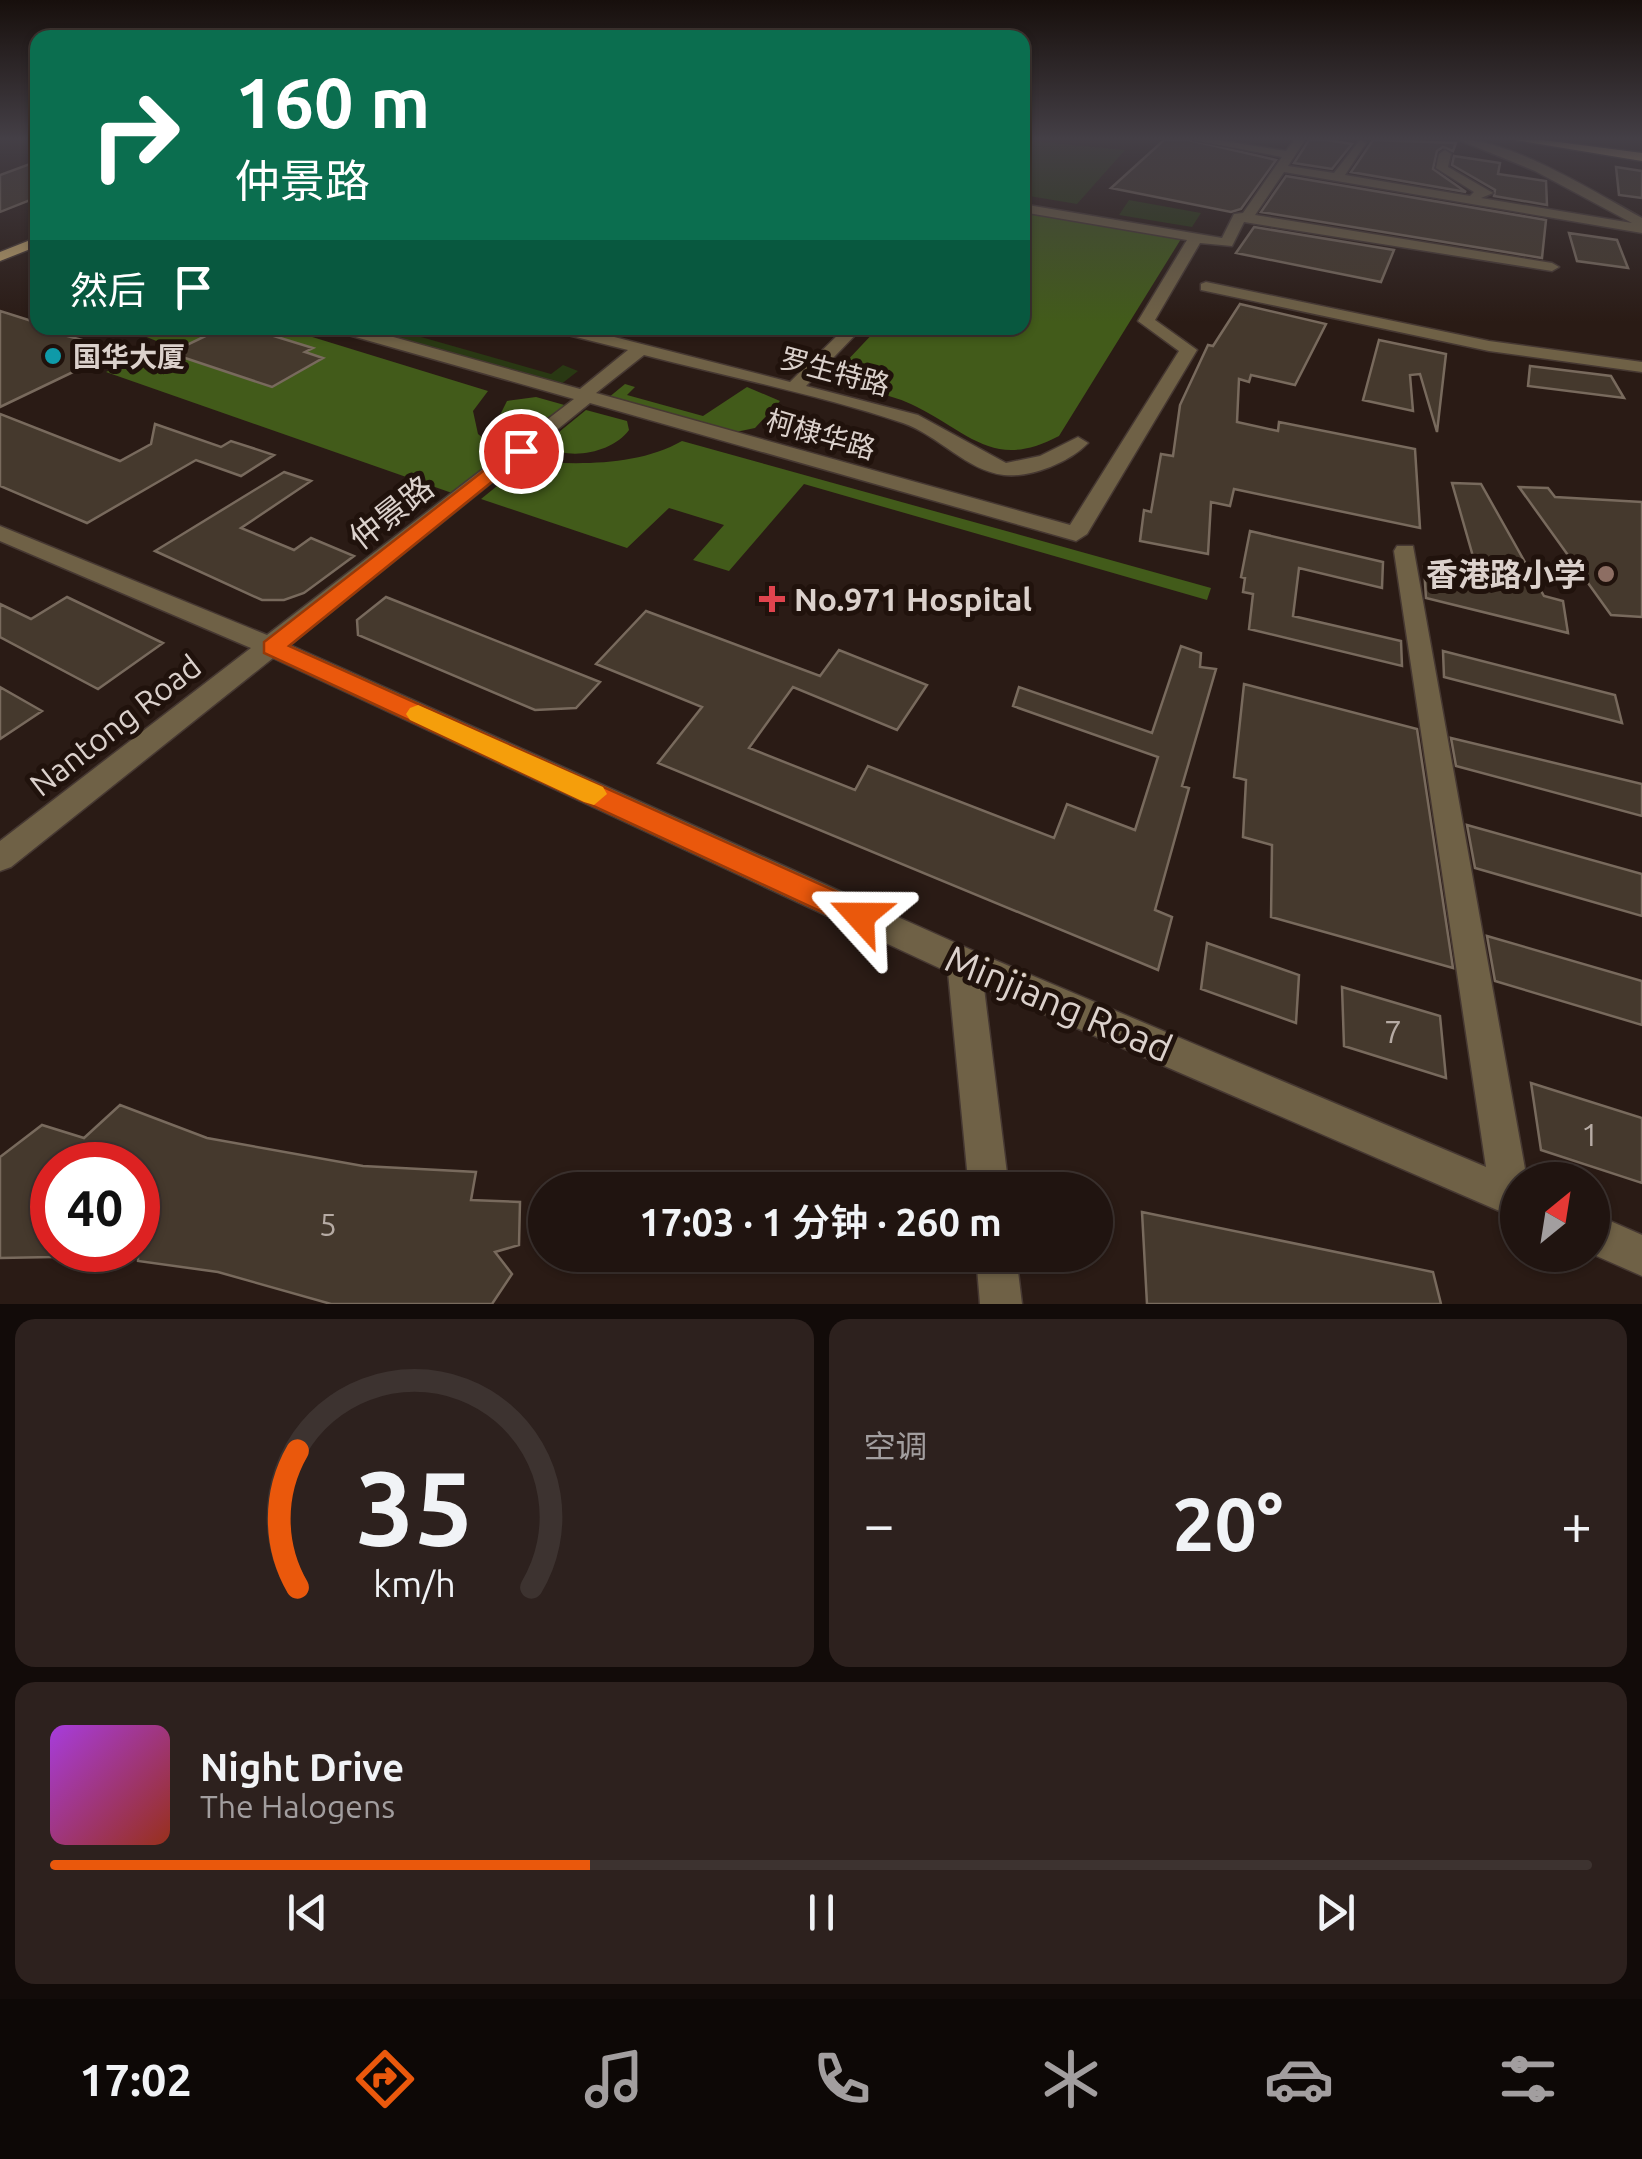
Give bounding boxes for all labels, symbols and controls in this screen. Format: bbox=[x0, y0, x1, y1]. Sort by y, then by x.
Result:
text: 160 m bbox=[235, 63, 430, 141]
icon: right bbox=[70, 70, 200, 200]
text: 仲景路 bbox=[235, 155, 370, 206]
icon: arrive bbox=[166, 260, 221, 315]
text: 然后 bbox=[70, 269, 146, 311]
place label: 国华大厦 bbox=[73, 341, 185, 372]
street label: 罗生特路 bbox=[777, 342, 893, 400]
marker: 国华大厦 bbox=[42, 345, 64, 367]
street label: 柯棣华路 bbox=[763, 404, 879, 464]
pin bbox=[479, 409, 564, 494]
icon: arrive bbox=[494, 424, 549, 479]
street label: 仲景路 bbox=[342, 468, 440, 556]
place label: 香港路小学 bbox=[1426, 556, 1586, 592]
marker: 香港路小学 bbox=[1595, 563, 1617, 585]
place label: No.971 Hospital bbox=[794, 581, 1032, 617]
marker: No.971 Hospital bbox=[759, 586, 785, 612]
street label: Nantong Road bbox=[23, 647, 207, 803]
position arrow bbox=[808, 864, 912, 968]
street label: Minjiang Road bbox=[940, 936, 1178, 1070]
house number: 7 bbox=[1384, 1013, 1402, 1049]
house number: 1 bbox=[1581, 1116, 1599, 1152]
speed limit sign: 40 bbox=[30, 1142, 160, 1272]
north arrow bbox=[1500, 1162, 1610, 1272]
map controls bbox=[1500, 1162, 1610, 1272]
text: 17:03 · 1 分钟 · 260 m bbox=[639, 1201, 1002, 1243]
house number: 5 bbox=[319, 1206, 337, 1242]
text: 空调 bbox=[864, 1428, 928, 1464]
text: 35 bbox=[356, 1448, 473, 1565]
text: 20° bbox=[1172, 1481, 1283, 1565]
text: − bbox=[864, 1493, 895, 1554]
text: + bbox=[1561, 1493, 1592, 1554]
text: km/h bbox=[373, 1564, 456, 1604]
text: Night Drive bbox=[200, 1746, 404, 1788]
text: The Halogens bbox=[200, 1788, 395, 1824]
icon: previous bbox=[280, 1885, 335, 1940]
icon: pause bbox=[794, 1885, 849, 1940]
icon: next bbox=[1308, 1885, 1363, 1940]
icon: directions bbox=[350, 2044, 420, 2114]
icon: music bbox=[579, 2044, 649, 2114]
icon: phone bbox=[807, 2044, 877, 2114]
icon: climate bbox=[1036, 2044, 1106, 2114]
icon: car bbox=[1264, 2044, 1334, 2114]
icon: filters bbox=[1493, 2044, 1563, 2114]
text: 17:02 bbox=[79, 2054, 192, 2105]

